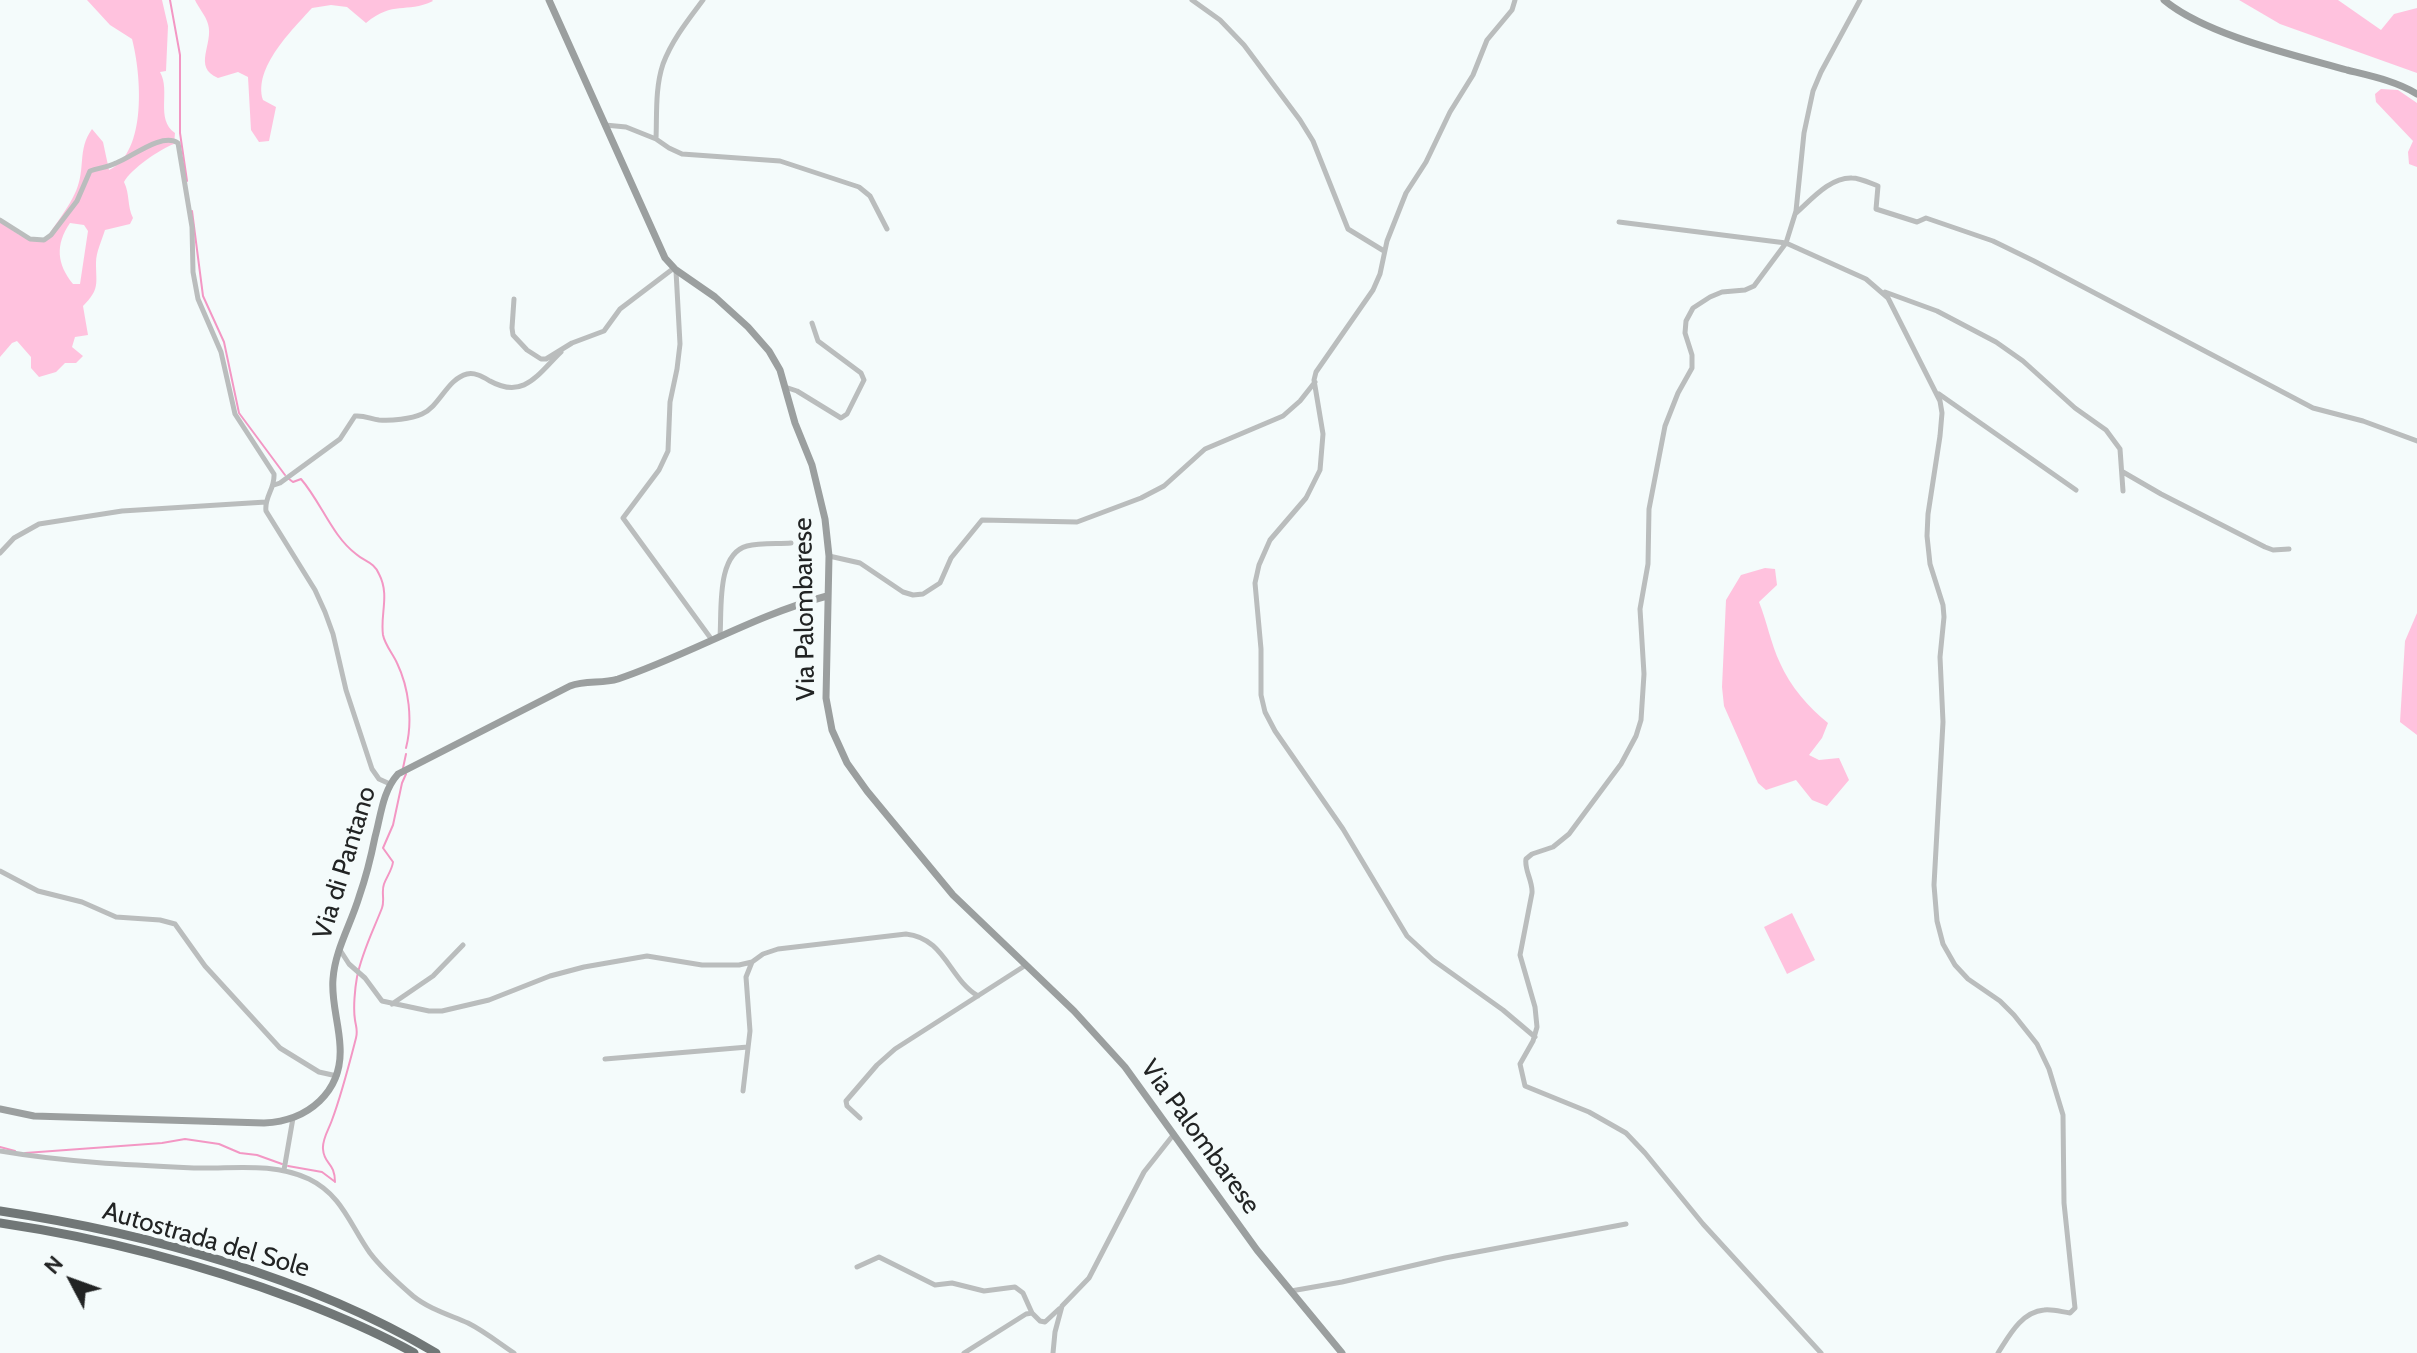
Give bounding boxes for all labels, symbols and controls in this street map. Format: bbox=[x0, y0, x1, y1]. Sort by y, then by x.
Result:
street label: Via Palombarese bbox=[788, 517, 822, 701]
street label: Via di Pantano bbox=[307, 783, 383, 943]
street label: Via Palombarese bbox=[1134, 1054, 1266, 1220]
street label: Autostrada del Sole bbox=[99, 1196, 313, 1284]
north arrow bbox=[32, 1241, 112, 1321]
text: N bbox=[38, 1250, 69, 1280]

